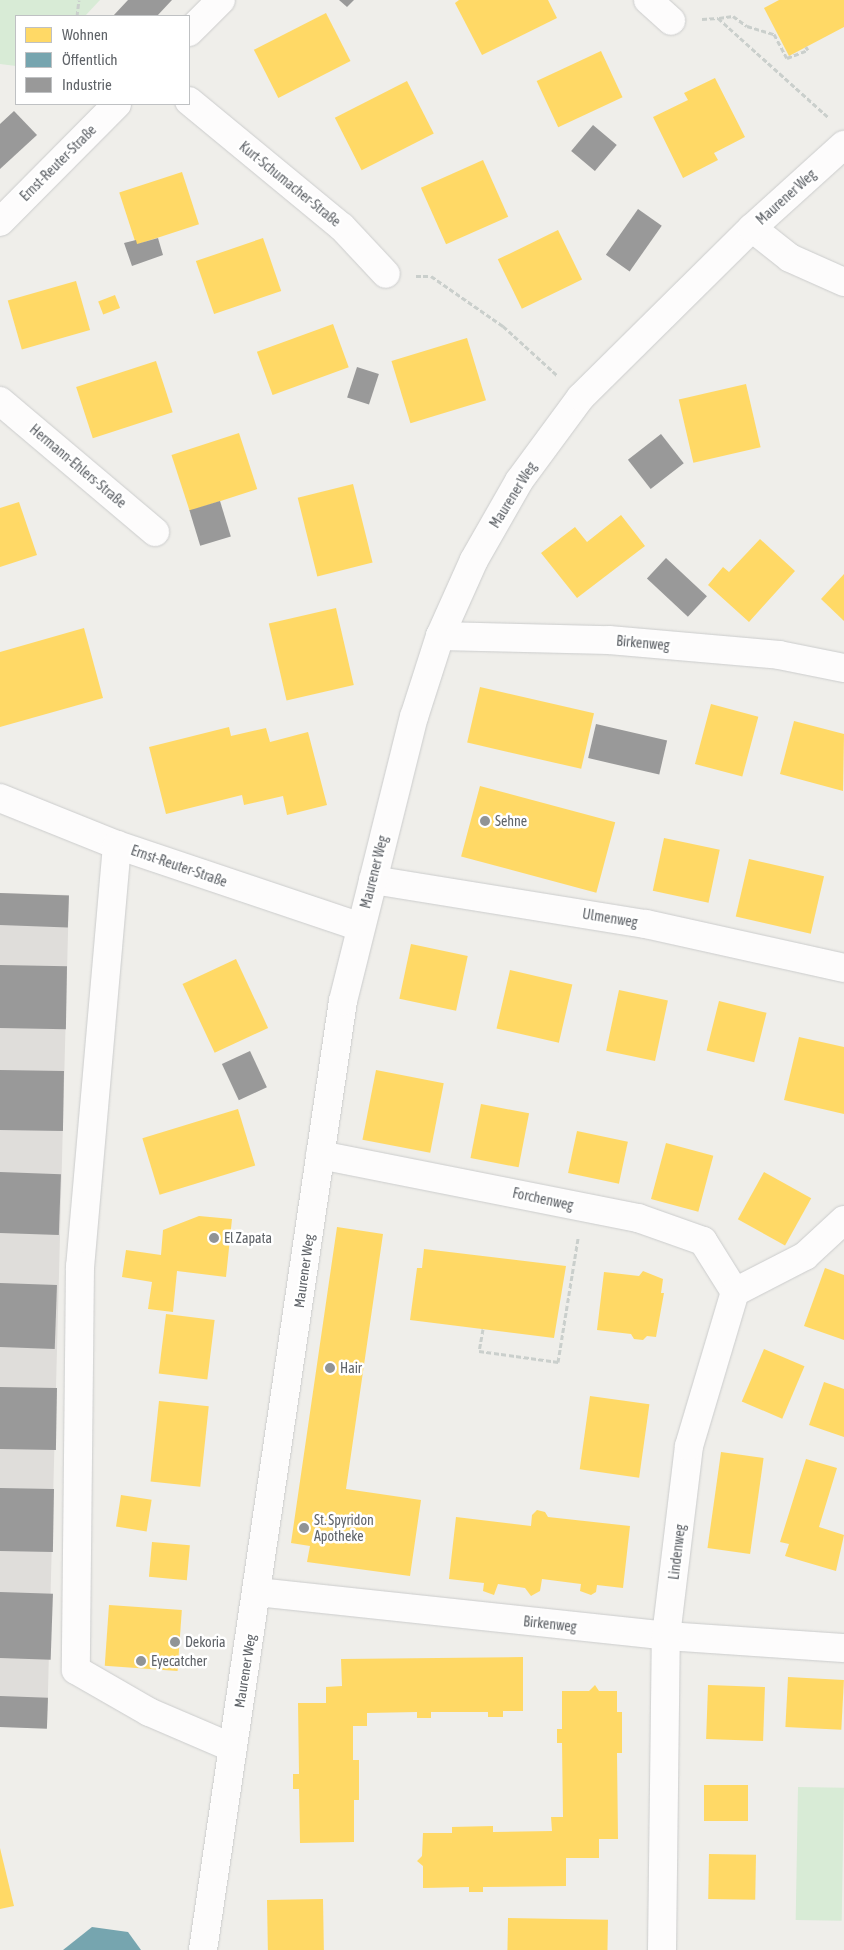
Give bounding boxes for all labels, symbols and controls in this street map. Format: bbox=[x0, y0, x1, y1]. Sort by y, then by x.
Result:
legend bbox=[15, 15, 190, 105]
text: Wohnen bbox=[62, 26, 108, 43]
text: Öffentlich bbox=[62, 51, 118, 68]
text: Industrie bbox=[62, 76, 112, 93]
street label: Ernst-Reuter-Straße bbox=[17, 122, 99, 204]
street label: Kurt-Schumacher-Straße bbox=[236, 138, 344, 230]
street label: Maurener Weg bbox=[753, 166, 819, 228]
street label: Hermann-Ehlers-Straße bbox=[26, 421, 130, 511]
street label: Maurener Weg bbox=[486, 459, 540, 531]
street label: Birkenweg bbox=[616, 632, 670, 654]
place label: Sehne bbox=[495, 813, 527, 829]
marker: Sehne bbox=[479, 815, 491, 827]
street label: Maurener Weg bbox=[357, 834, 391, 910]
street label: Ernst-Reuter-Straße bbox=[129, 842, 229, 890]
street label: Ulmenweg bbox=[581, 905, 639, 931]
street label: Forchenweg bbox=[511, 1184, 575, 1214]
place label: El Zapata bbox=[224, 1230, 272, 1246]
marker: El Zapata bbox=[208, 1232, 220, 1244]
street label: Maurener Weg bbox=[291, 1233, 317, 1309]
place label: Hair bbox=[340, 1360, 362, 1376]
marker: Hair bbox=[324, 1362, 336, 1374]
place label: St. Spyridon Apotheke bbox=[314, 1512, 374, 1544]
marker: St. Spyridon Apotheke bbox=[298, 1522, 310, 1534]
street label: Lindenweg bbox=[665, 1523, 689, 1581]
street label: Birkenweg bbox=[522, 1613, 578, 1635]
street label: Maurener Weg bbox=[231, 1633, 259, 1709]
place label: Dekoria bbox=[185, 1634, 226, 1650]
marker: Dekoria bbox=[169, 1636, 181, 1648]
place label: Eyecatcher bbox=[151, 1653, 207, 1669]
marker: Eyecatcher bbox=[135, 1655, 147, 1667]

